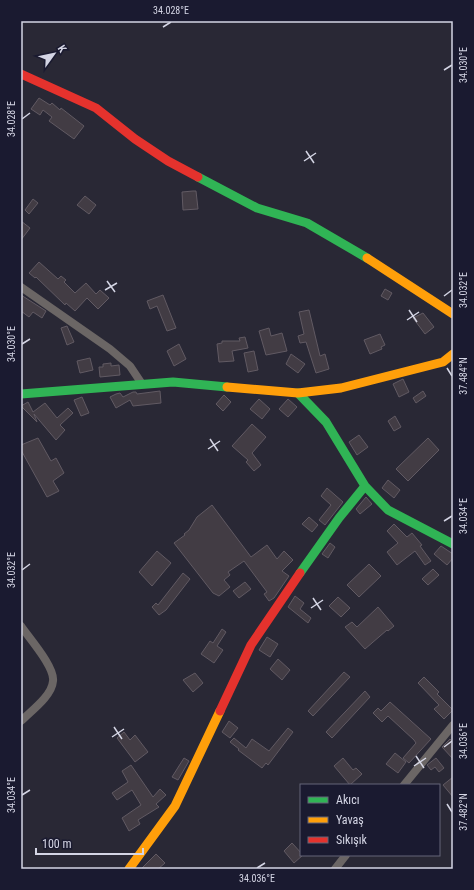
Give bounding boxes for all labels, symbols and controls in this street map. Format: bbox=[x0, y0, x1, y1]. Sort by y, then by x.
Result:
text: 34.028°E bbox=[153, 5, 189, 16]
north arrow bbox=[34, 34, 74, 74]
text: K bbox=[55, 43, 70, 56]
text: 34.030°E bbox=[458, 47, 469, 83]
text: 34.028°E bbox=[6, 101, 17, 137]
text: 34.032°E bbox=[458, 272, 469, 308]
text: 34.030°E bbox=[6, 326, 17, 362]
text: 37.484°N bbox=[458, 357, 469, 395]
text: 34.034°E bbox=[458, 498, 469, 534]
text: 34.032°E bbox=[6, 552, 17, 588]
text: 34.036°E bbox=[458, 723, 469, 759]
text: 34.034°E bbox=[6, 777, 17, 813]
legend bbox=[300, 784, 440, 856]
text: Akıcı bbox=[336, 793, 360, 807]
text: 37.482°N bbox=[458, 793, 469, 831]
text: Yavaş bbox=[336, 813, 364, 827]
scale bar bbox=[36, 830, 143, 856]
text: Sıkışık bbox=[336, 833, 368, 847]
text: 100 m bbox=[42, 837, 72, 851]
text: 34.036°E bbox=[239, 873, 275, 884]

